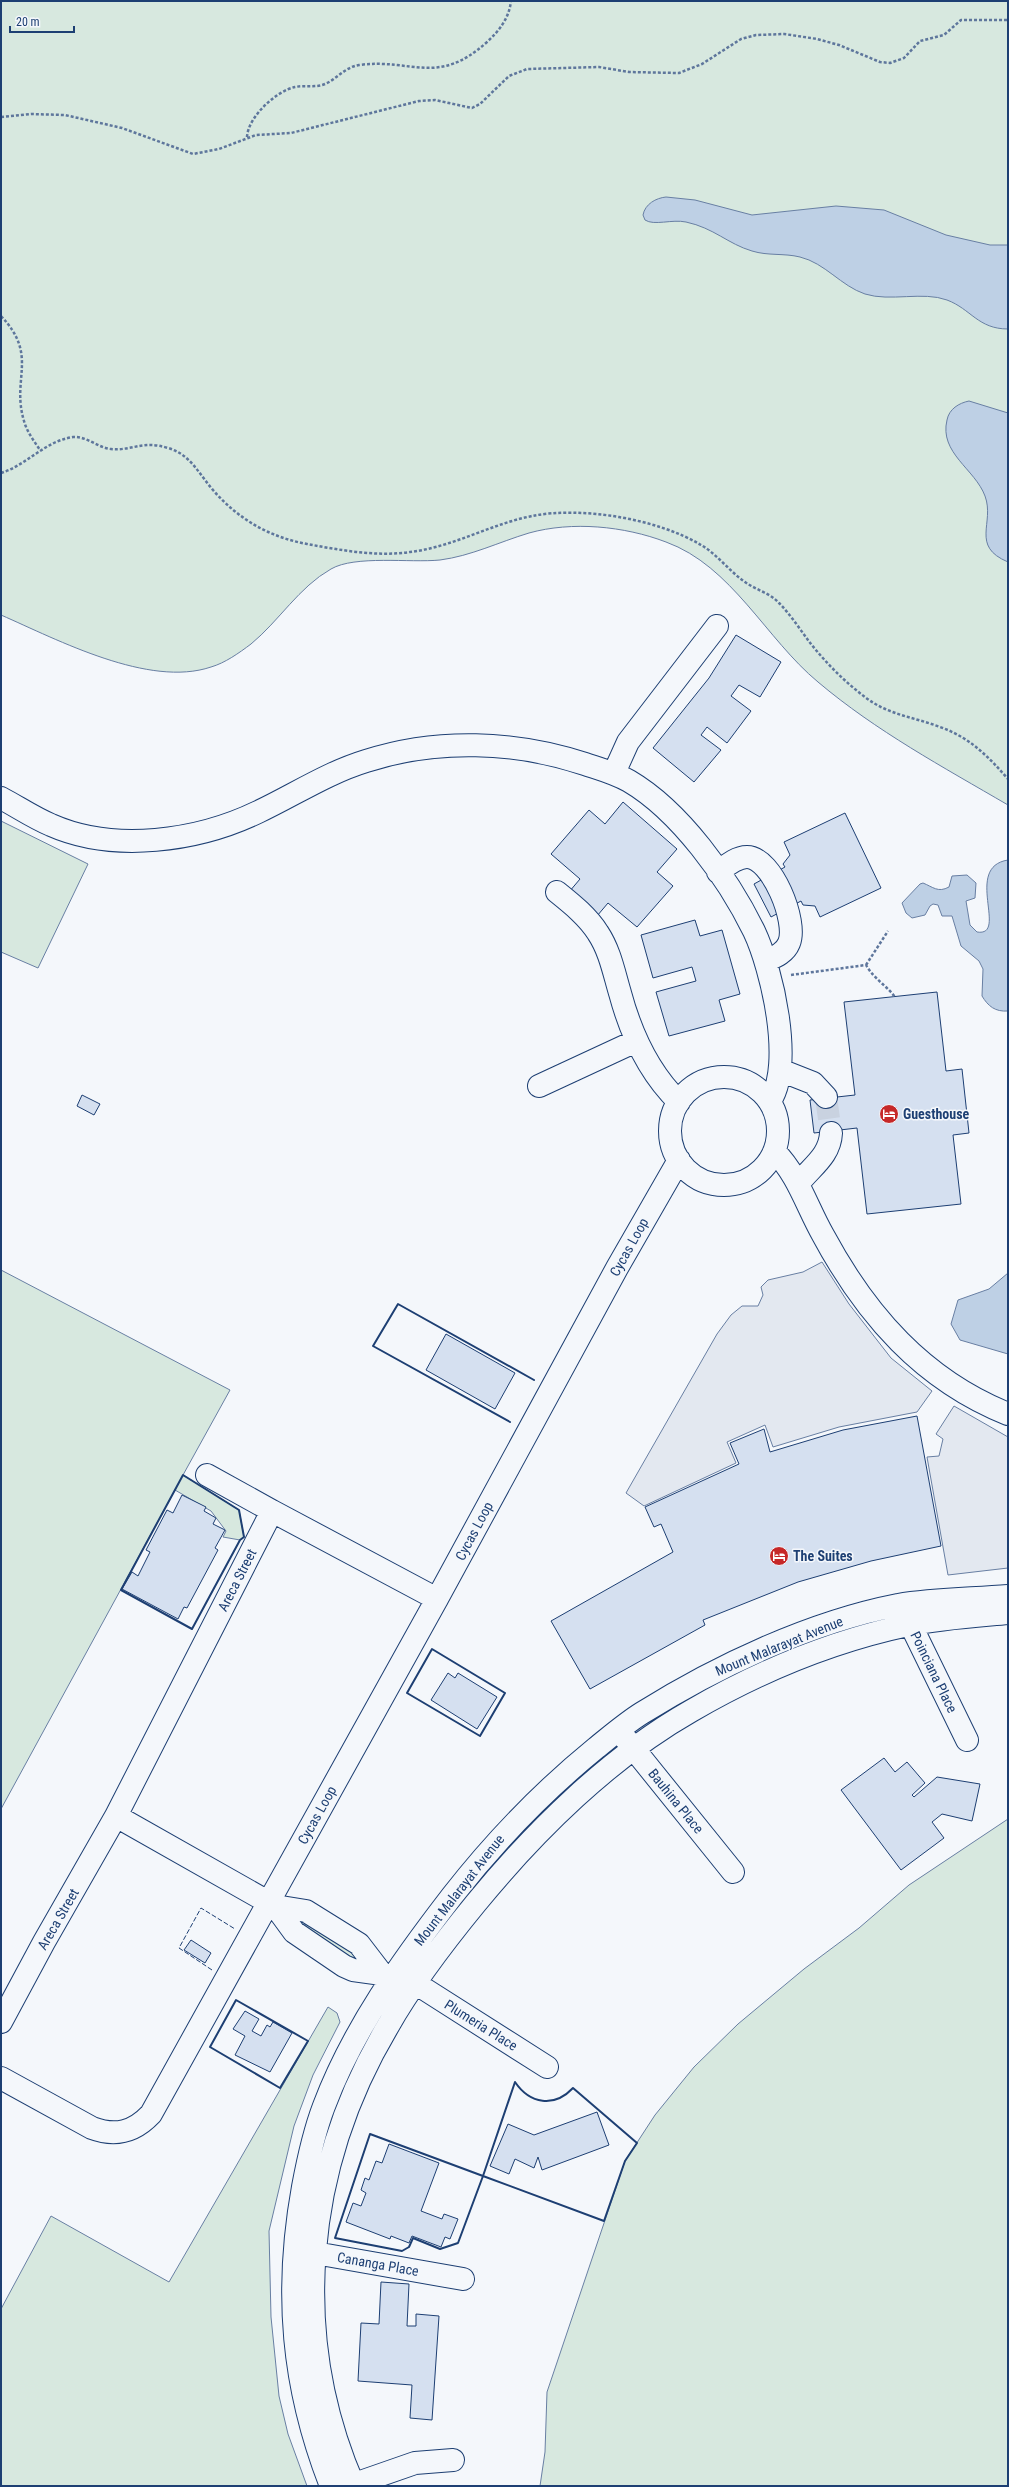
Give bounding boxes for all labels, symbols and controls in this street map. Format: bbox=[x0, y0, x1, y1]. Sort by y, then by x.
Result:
scale bar bbox=[10, 8, 74, 34]
text: 20 m bbox=[16, 15, 40, 29]
hotel icon: Guesthouse bbox=[878, 1103, 900, 1125]
place label: Guesthouse bbox=[903, 1106, 970, 1122]
street label: Cycas Loop bbox=[606, 1215, 652, 1279]
street label: Cycas Loop bbox=[452, 1499, 496, 1563]
hotel icon: The Suites bbox=[768, 1545, 790, 1567]
street label: Areca Street bbox=[214, 1546, 260, 1614]
place label: The Suites bbox=[793, 1548, 853, 1564]
street label: Mount Malarayat Avenue bbox=[713, 1613, 846, 1679]
street label: Poinciana Place bbox=[907, 1629, 961, 1716]
street label: Bauhina Place bbox=[645, 1765, 707, 1837]
street label: Cycas Loop bbox=[294, 1783, 340, 1847]
street label: Mount Malarayat Avenue bbox=[411, 1831, 508, 1949]
street label: Areca Street bbox=[34, 1886, 82, 1952]
street label: Plumeria Place bbox=[442, 1996, 521, 2054]
street label: Cananga Place bbox=[336, 2249, 420, 2279]

